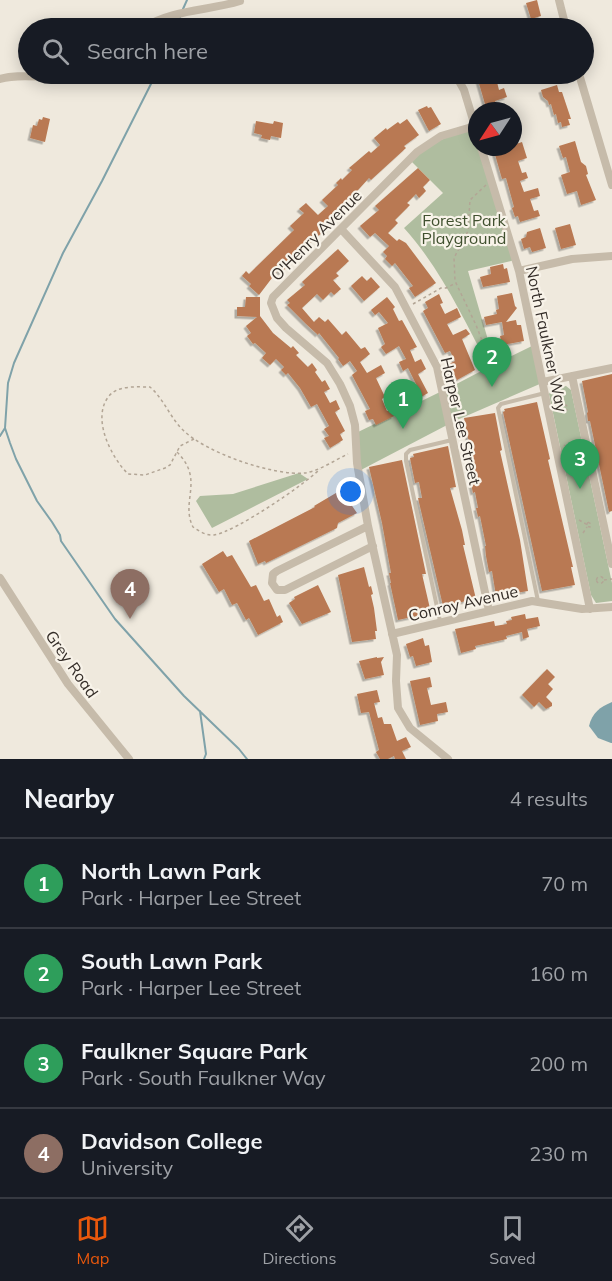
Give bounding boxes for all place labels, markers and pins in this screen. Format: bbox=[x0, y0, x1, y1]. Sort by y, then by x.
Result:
pin: 2 bbox=[472, 338, 512, 387]
pin: 1 bbox=[384, 380, 422, 429]
pin: 3 bbox=[560, 440, 600, 489]
pin: 4 bbox=[110, 570, 150, 619]

